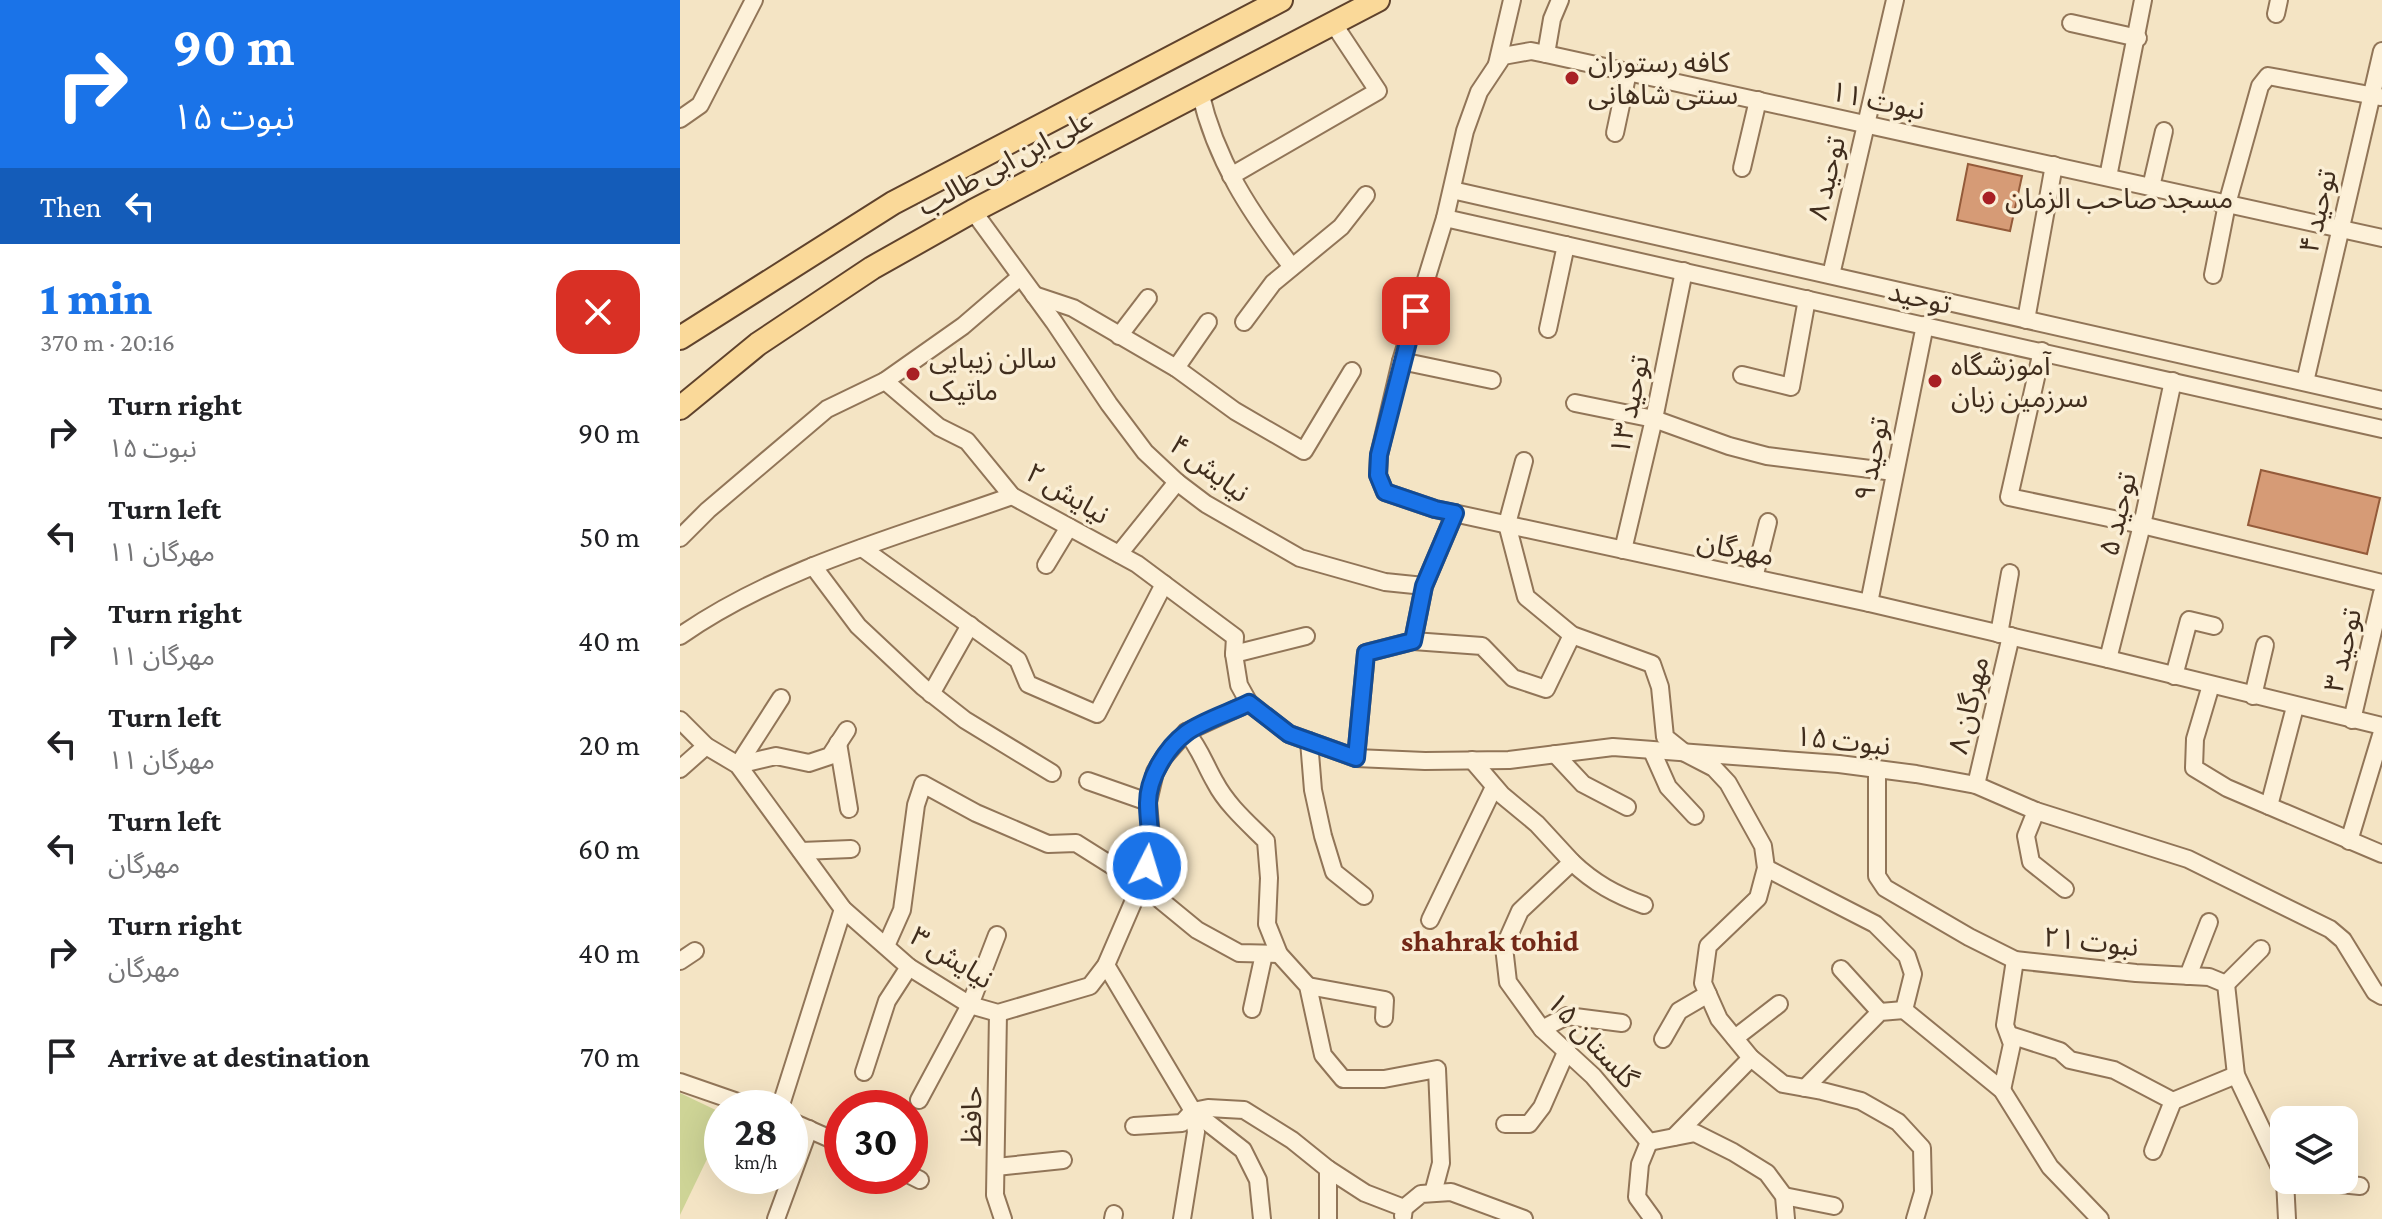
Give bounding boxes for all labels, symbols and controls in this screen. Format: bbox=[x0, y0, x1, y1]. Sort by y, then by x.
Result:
text: 90 m bbox=[172, 15, 295, 77]
icon: right bbox=[40, 32, 144, 136]
place label: کافه رستوران سنتی شاهانی bbox=[1588, 47, 1738, 111]
marker: کافه رستوران سنتی شاهانی bbox=[1563, 69, 1581, 87]
street label: نبوت ۱۱ bbox=[1828, 75, 1928, 127]
text: نبوت ۱۵ bbox=[172, 97, 295, 137]
street label: علی ابن ابی طالب bbox=[913, 103, 1098, 222]
street label: توحید ۸ bbox=[1802, 133, 1852, 223]
street label: توحید ۴ bbox=[2293, 166, 2343, 256]
place label: مسجد صاحب الزمان bbox=[2005, 183, 2233, 215]
icon: left bbox=[118, 184, 162, 228]
marker: مسجد صاحب الزمان bbox=[1980, 189, 1998, 207]
text: Then bbox=[40, 190, 102, 223]
button: close bbox=[556, 270, 640, 354]
text: 1 min bbox=[40, 271, 152, 324]
street label: توحید bbox=[1885, 275, 1954, 321]
pin bbox=[1382, 277, 1450, 345]
icon: arrive bbox=[1394, 289, 1438, 333]
text: 370 m · 20:16 bbox=[40, 328, 175, 357]
place label: سالن زیبایی ماتیک bbox=[929, 343, 1057, 406]
place label: آموزشگاه سرزمین زبان bbox=[1951, 350, 2088, 414]
street label: توحید ۱۳ bbox=[1604, 353, 1656, 458]
marker: سالن زیبایی ماتیک bbox=[904, 365, 922, 383]
marker: آموزشگاه سرزمین زبان bbox=[1926, 372, 1944, 390]
text: Turn right bbox=[108, 388, 242, 421]
icon: right bbox=[40, 410, 84, 454]
street label: توحید ۹ bbox=[1848, 415, 1896, 504]
text: 90 m bbox=[578, 416, 640, 449]
street label: نیایش ۴ bbox=[1163, 429, 1255, 509]
text: نبوت ۱۵ bbox=[108, 434, 197, 463]
street label: نیایش ۲ bbox=[1020, 457, 1115, 531]
street label: توحید ۵ bbox=[2093, 469, 2143, 559]
text: Turn left bbox=[108, 492, 221, 525]
icon: left bbox=[40, 514, 84, 558]
text: 50 m bbox=[579, 520, 640, 553]
street label: مهرگان bbox=[1694, 525, 1777, 573]
text: مهرگان ۱۱ bbox=[108, 538, 215, 567]
text: Turn right bbox=[108, 596, 242, 629]
street label: توحید ۳ bbox=[2318, 605, 2368, 695]
icon: right bbox=[40, 618, 84, 662]
text: 40 m bbox=[578, 624, 640, 657]
text: مهرگان ۱۱ bbox=[108, 642, 215, 671]
street label: مهرگان ۸ bbox=[1942, 653, 1996, 757]
text: Turn left bbox=[108, 700, 221, 733]
street label: نبوت ۱۵ bbox=[1794, 720, 1892, 762]
icon: left bbox=[40, 722, 84, 766]
text: 20 m bbox=[579, 728, 640, 761]
text: مهرگان ۱۱ bbox=[108, 746, 215, 775]
text: Turn left bbox=[108, 804, 221, 837]
position arrow bbox=[1105, 824, 1189, 908]
icon: left bbox=[40, 826, 84, 870]
text: 60 m bbox=[578, 832, 640, 865]
text: مهرگان bbox=[108, 850, 180, 879]
text: Turn right bbox=[108, 908, 242, 941]
street label: نیایش ۳ bbox=[904, 920, 999, 996]
street label: نبوت ۲۱ bbox=[2042, 921, 2140, 963]
district label: shahrak tohid bbox=[1401, 924, 1579, 957]
icon: right bbox=[40, 930, 84, 974]
text: 40 m bbox=[578, 936, 640, 969]
text: مهرگان bbox=[108, 954, 180, 983]
street label: گلستان ۱۵ bbox=[1541, 986, 1645, 1095]
icon: arrive bbox=[40, 1034, 84, 1078]
text: Arrive at destination bbox=[108, 1040, 370, 1073]
text: 70 m bbox=[580, 1040, 640, 1073]
street label: حافظ bbox=[955, 1086, 988, 1146]
speed limit sign: 30 bbox=[824, 1090, 928, 1194]
map controls bbox=[2270, 1106, 2358, 1194]
button: layers bbox=[2270, 1106, 2358, 1194]
text: 28 bbox=[734, 1109, 778, 1154]
text: km/h bbox=[734, 1151, 778, 1173]

